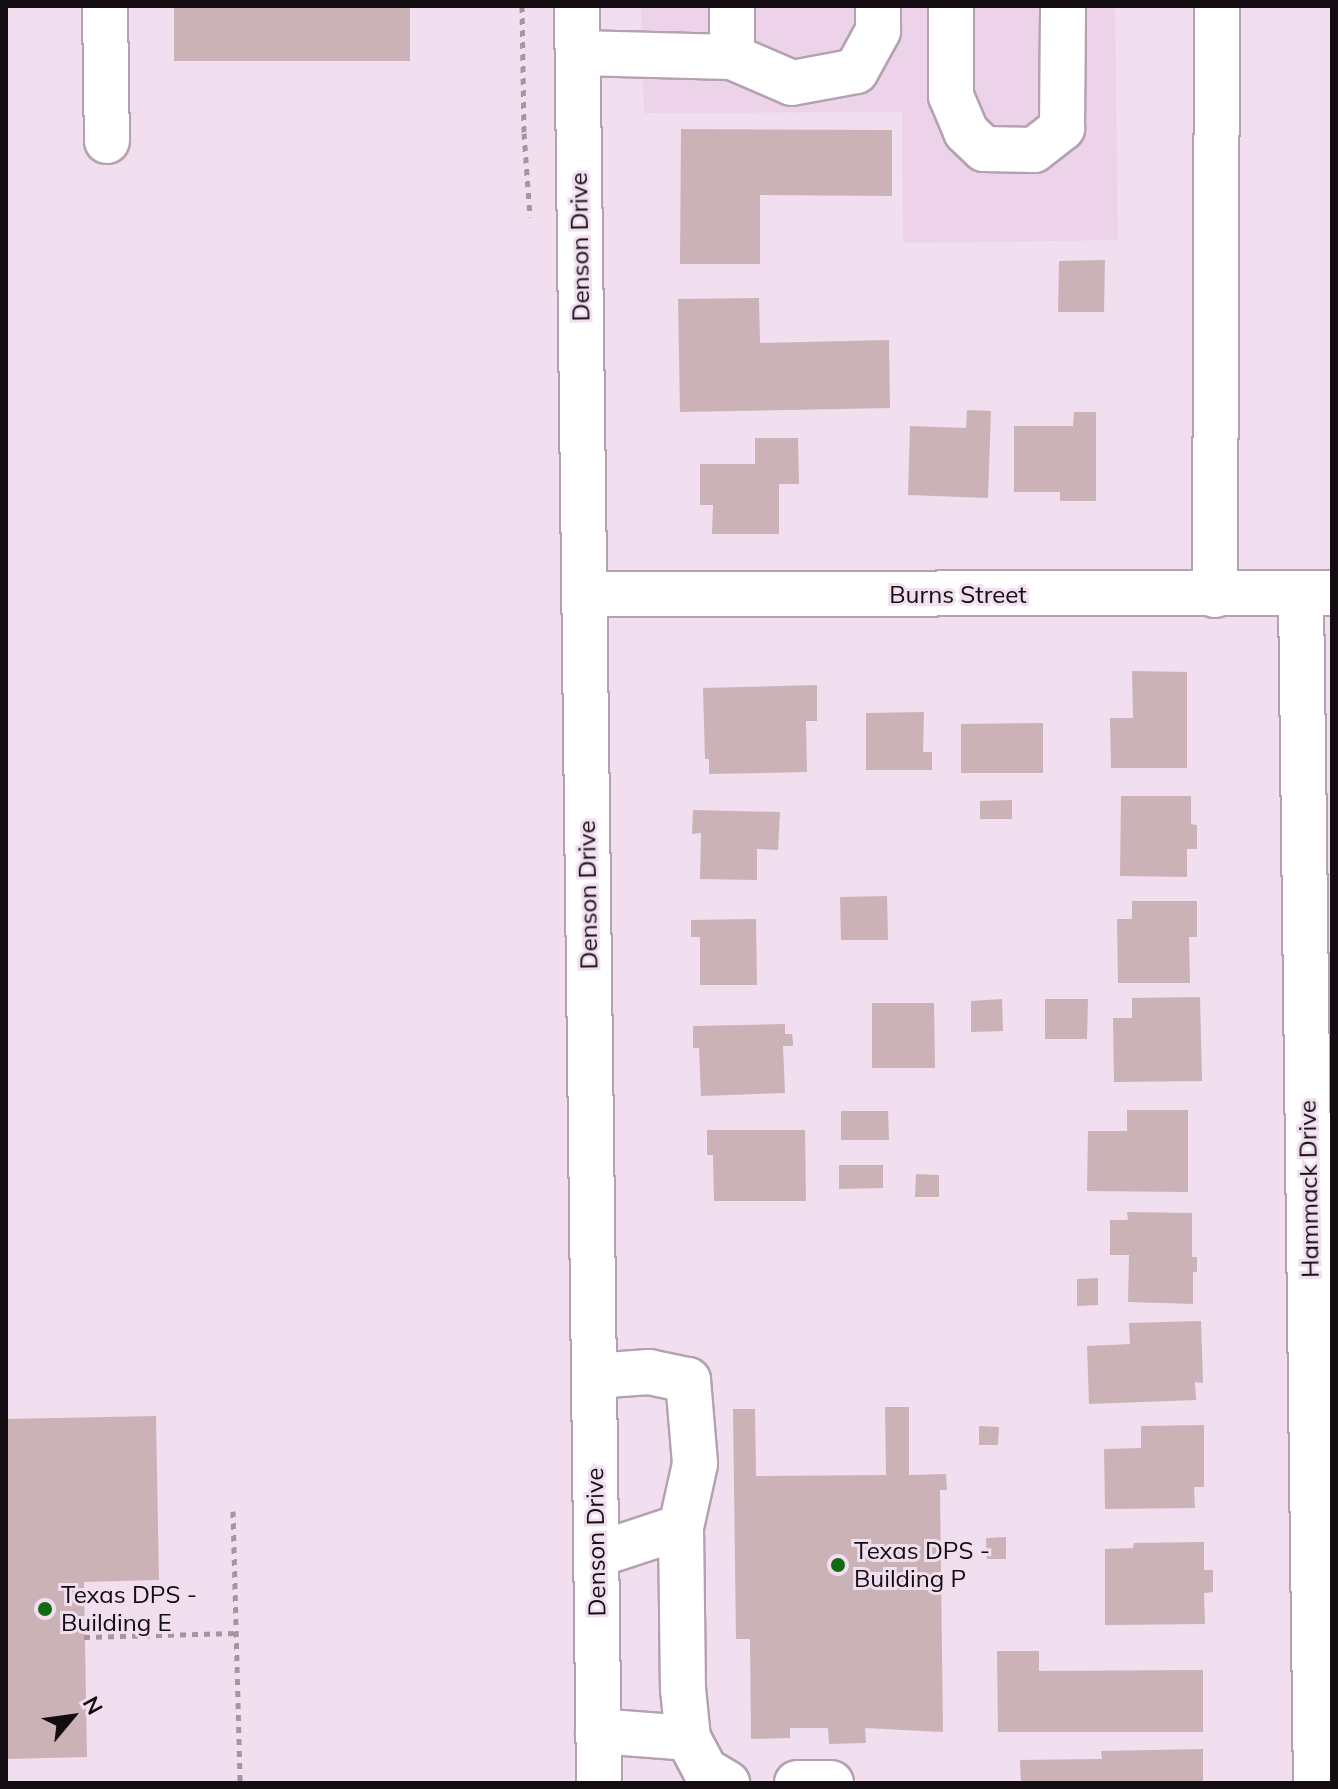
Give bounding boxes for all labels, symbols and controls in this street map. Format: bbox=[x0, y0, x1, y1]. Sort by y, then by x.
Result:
street label: Denson Drive bbox=[564, 172, 596, 322]
street label: Burns Street bbox=[889, 581, 1027, 609]
street label: Denson Drive bbox=[572, 820, 604, 970]
street label: Hammack Drive bbox=[1293, 1100, 1325, 1278]
street label: Denson Drive bbox=[580, 1467, 612, 1617]
place label: Texas DPS - Building P bbox=[854, 1537, 990, 1593]
marker: Texas DPS - Building P bbox=[829, 1556, 847, 1574]
place label: Texas DPS - Building E bbox=[61, 1581, 197, 1637]
marker: Texas DPS - Building E bbox=[36, 1600, 54, 1618]
north arrow bbox=[32, 1677, 112, 1757]
text: N bbox=[77, 1691, 109, 1719]

